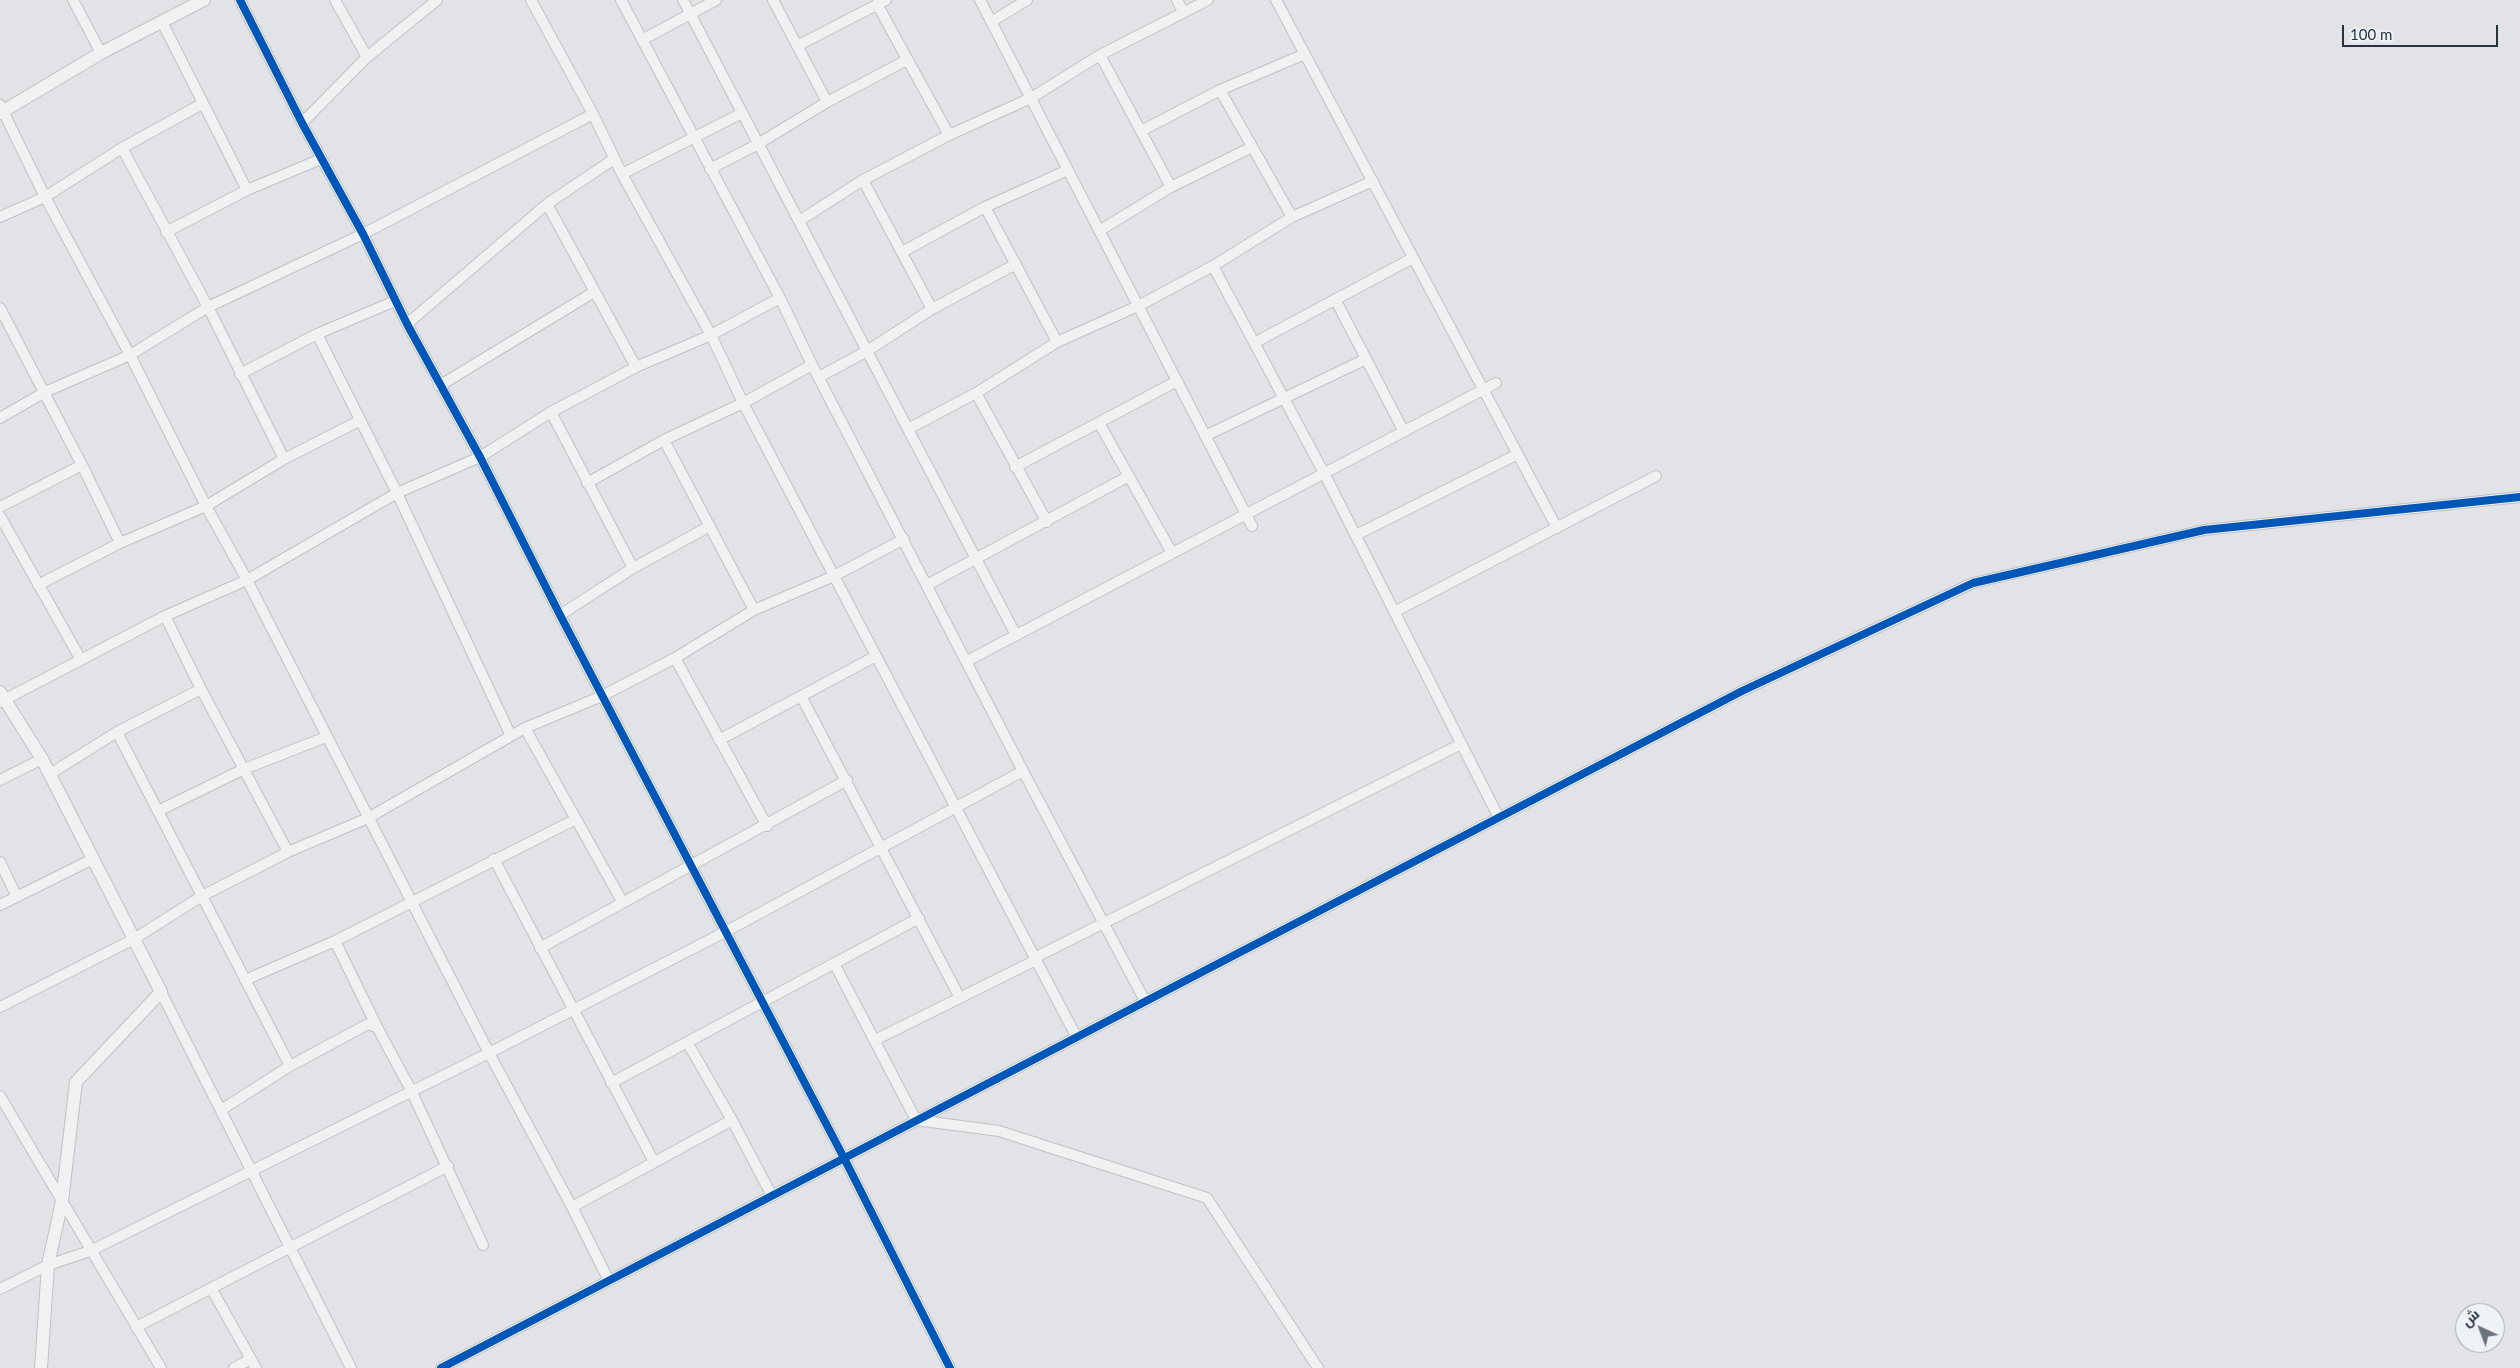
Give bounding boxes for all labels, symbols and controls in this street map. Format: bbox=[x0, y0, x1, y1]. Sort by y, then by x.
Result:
scale bar bbox=[2345, 15, 2501, 47]
text: 100 m bbox=[2350, 25, 2392, 43]
north arrow bbox=[2455, 1303, 2505, 1353]
text: ش bbox=[2458, 1305, 2482, 1330]

